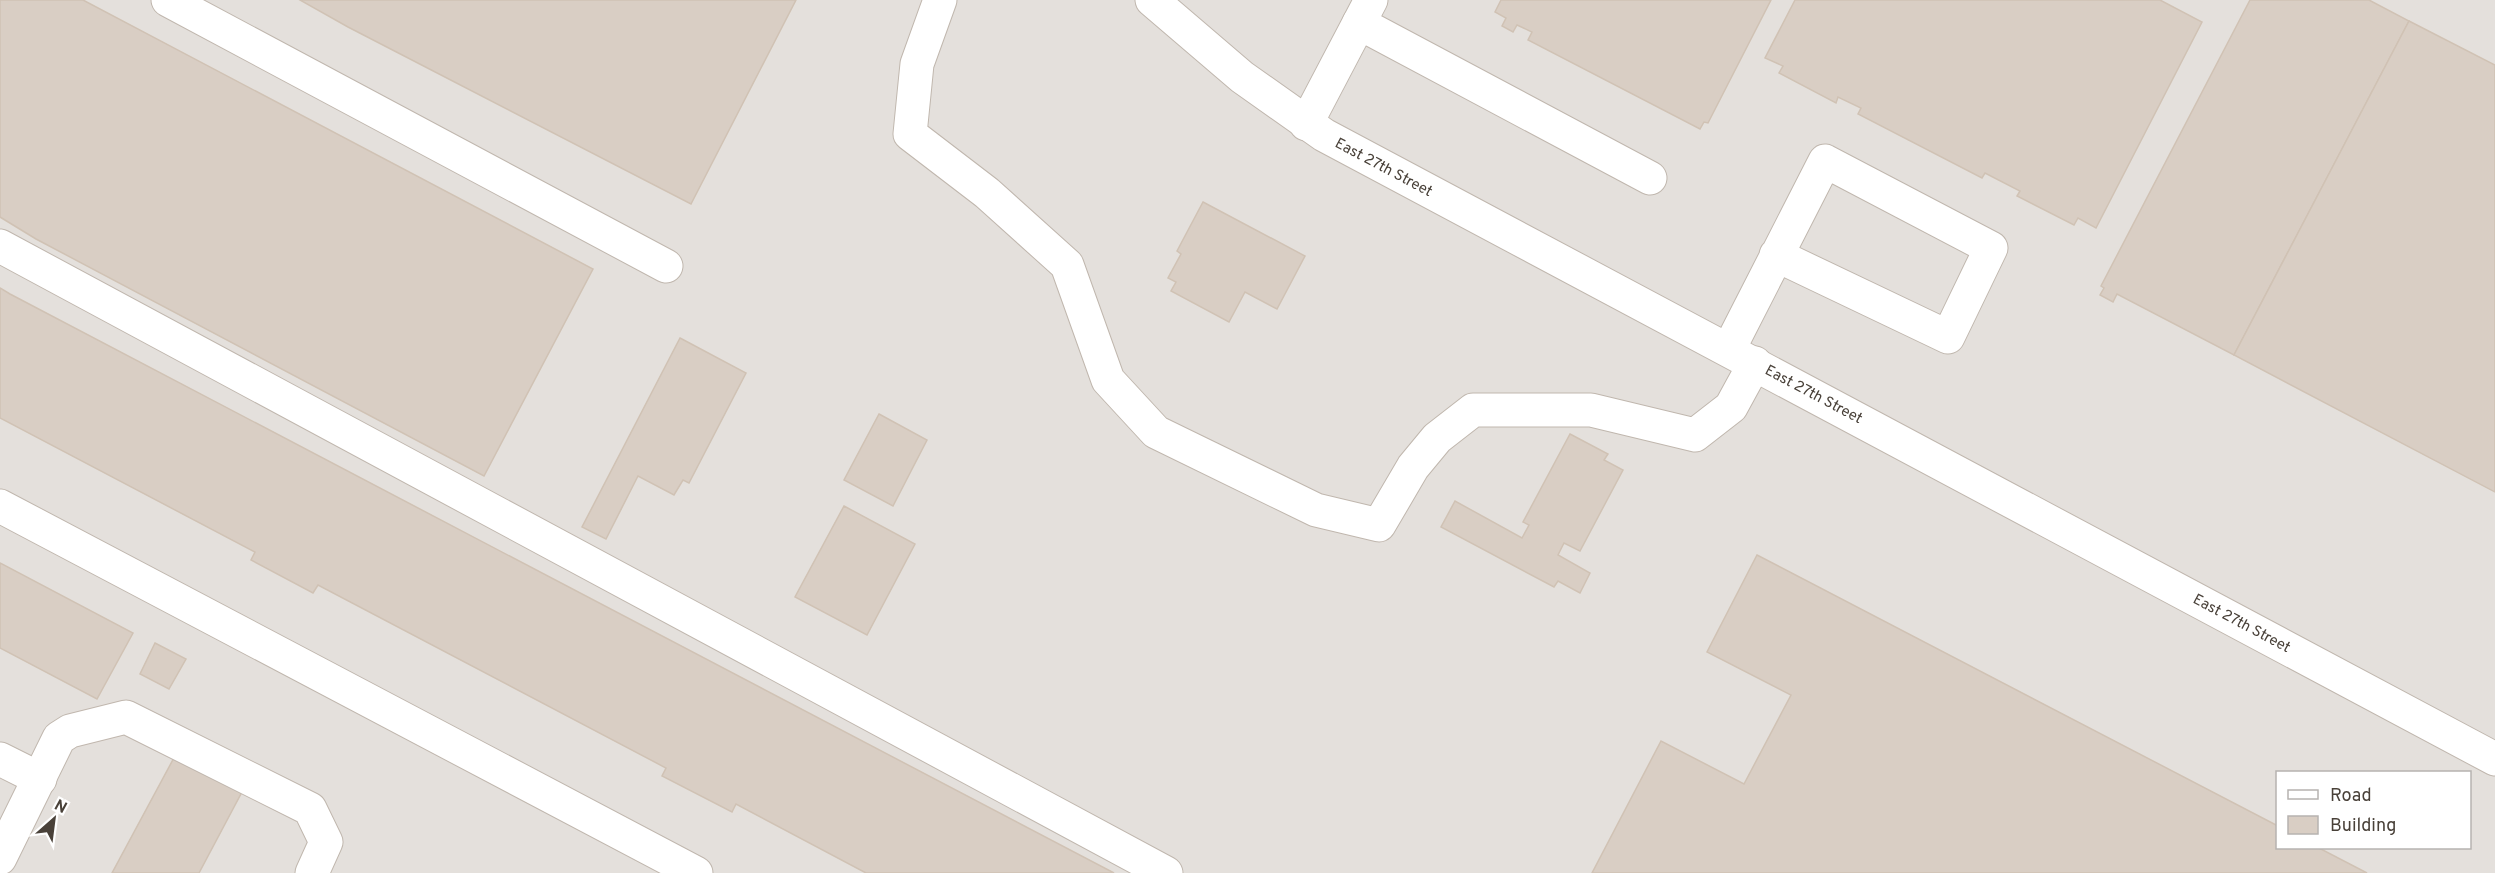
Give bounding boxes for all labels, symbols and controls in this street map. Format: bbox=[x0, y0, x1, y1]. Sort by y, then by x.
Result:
street label: East 27th Street bbox=[1331, 135, 1435, 202]
street label: East 27th Street bbox=[1761, 362, 1865, 429]
street label: East 27th Street bbox=[2189, 591, 2293, 658]
legend bbox=[2276, 771, 2471, 849]
text: Road bbox=[2330, 785, 2372, 808]
north arrow bbox=[24, 789, 84, 849]
text: N bbox=[50, 796, 70, 819]
text: Building bbox=[2330, 815, 2396, 838]

